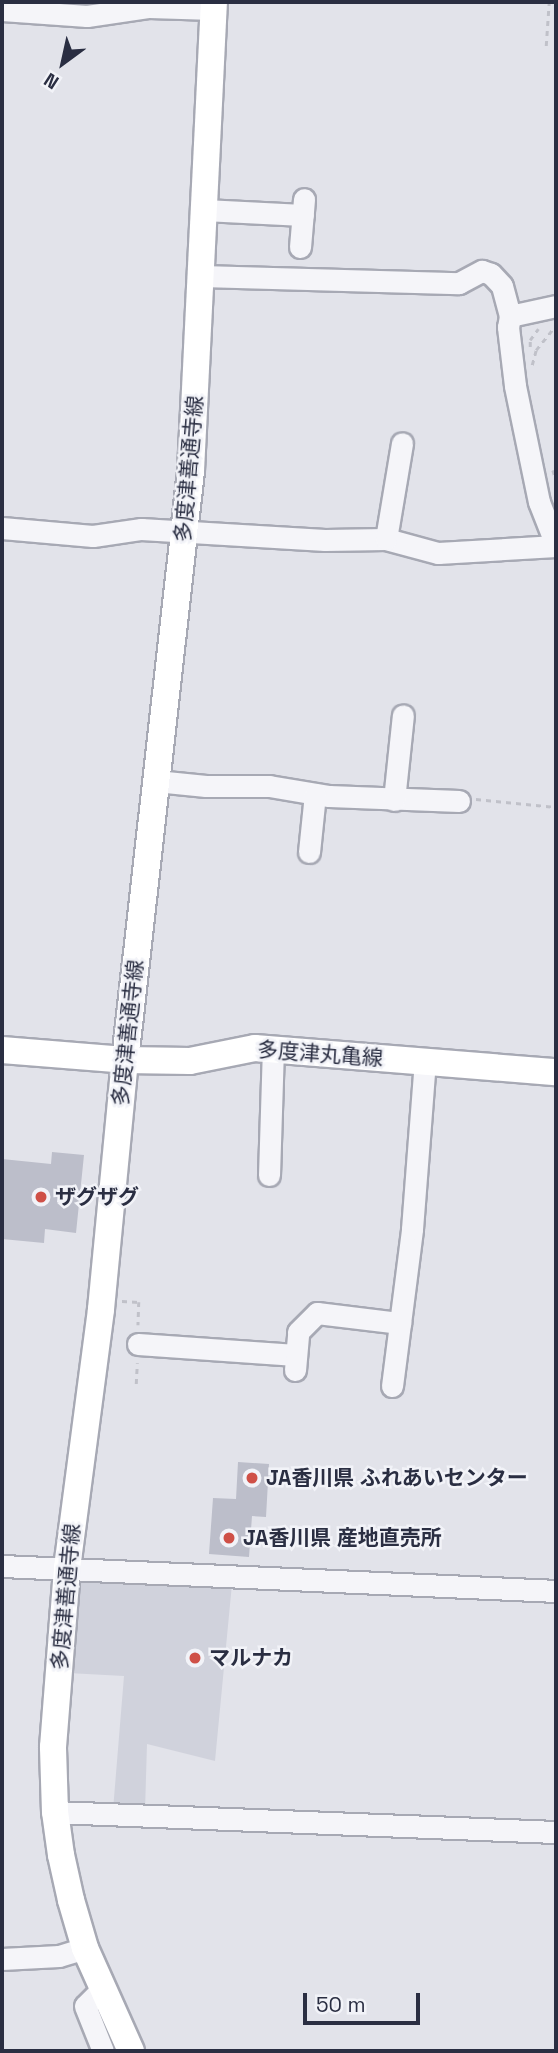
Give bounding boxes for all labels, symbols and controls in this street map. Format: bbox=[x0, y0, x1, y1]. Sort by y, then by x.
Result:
north arrow bbox=[28, 28, 98, 98]
text: N bbox=[39, 67, 63, 95]
street label: 多度津善通寺線 bbox=[170, 395, 208, 543]
street label: 多度津善通寺線 bbox=[108, 959, 148, 1107]
street label: 多度津丸亀線 bbox=[256, 1037, 384, 1071]
place label: ザグザグ bbox=[55, 1184, 139, 1210]
marker: ザグザグ bbox=[33, 1189, 49, 1205]
place label: JA香川県 ふれあいセンター bbox=[266, 1465, 528, 1491]
marker: JA香川県 ふれあいセンター bbox=[244, 1470, 260, 1486]
street label: 多度津善通寺線 bbox=[47, 1523, 85, 1671]
place label: JA香川県 産地直売所 bbox=[243, 1525, 442, 1551]
marker: JA香川県 産地直売所 bbox=[221, 1530, 237, 1546]
place label: マルナカ bbox=[209, 1645, 293, 1671]
marker: マルナカ bbox=[187, 1650, 203, 1666]
scale bar bbox=[306, 1980, 423, 2024]
text: 50 m bbox=[316, 1991, 366, 2018]

